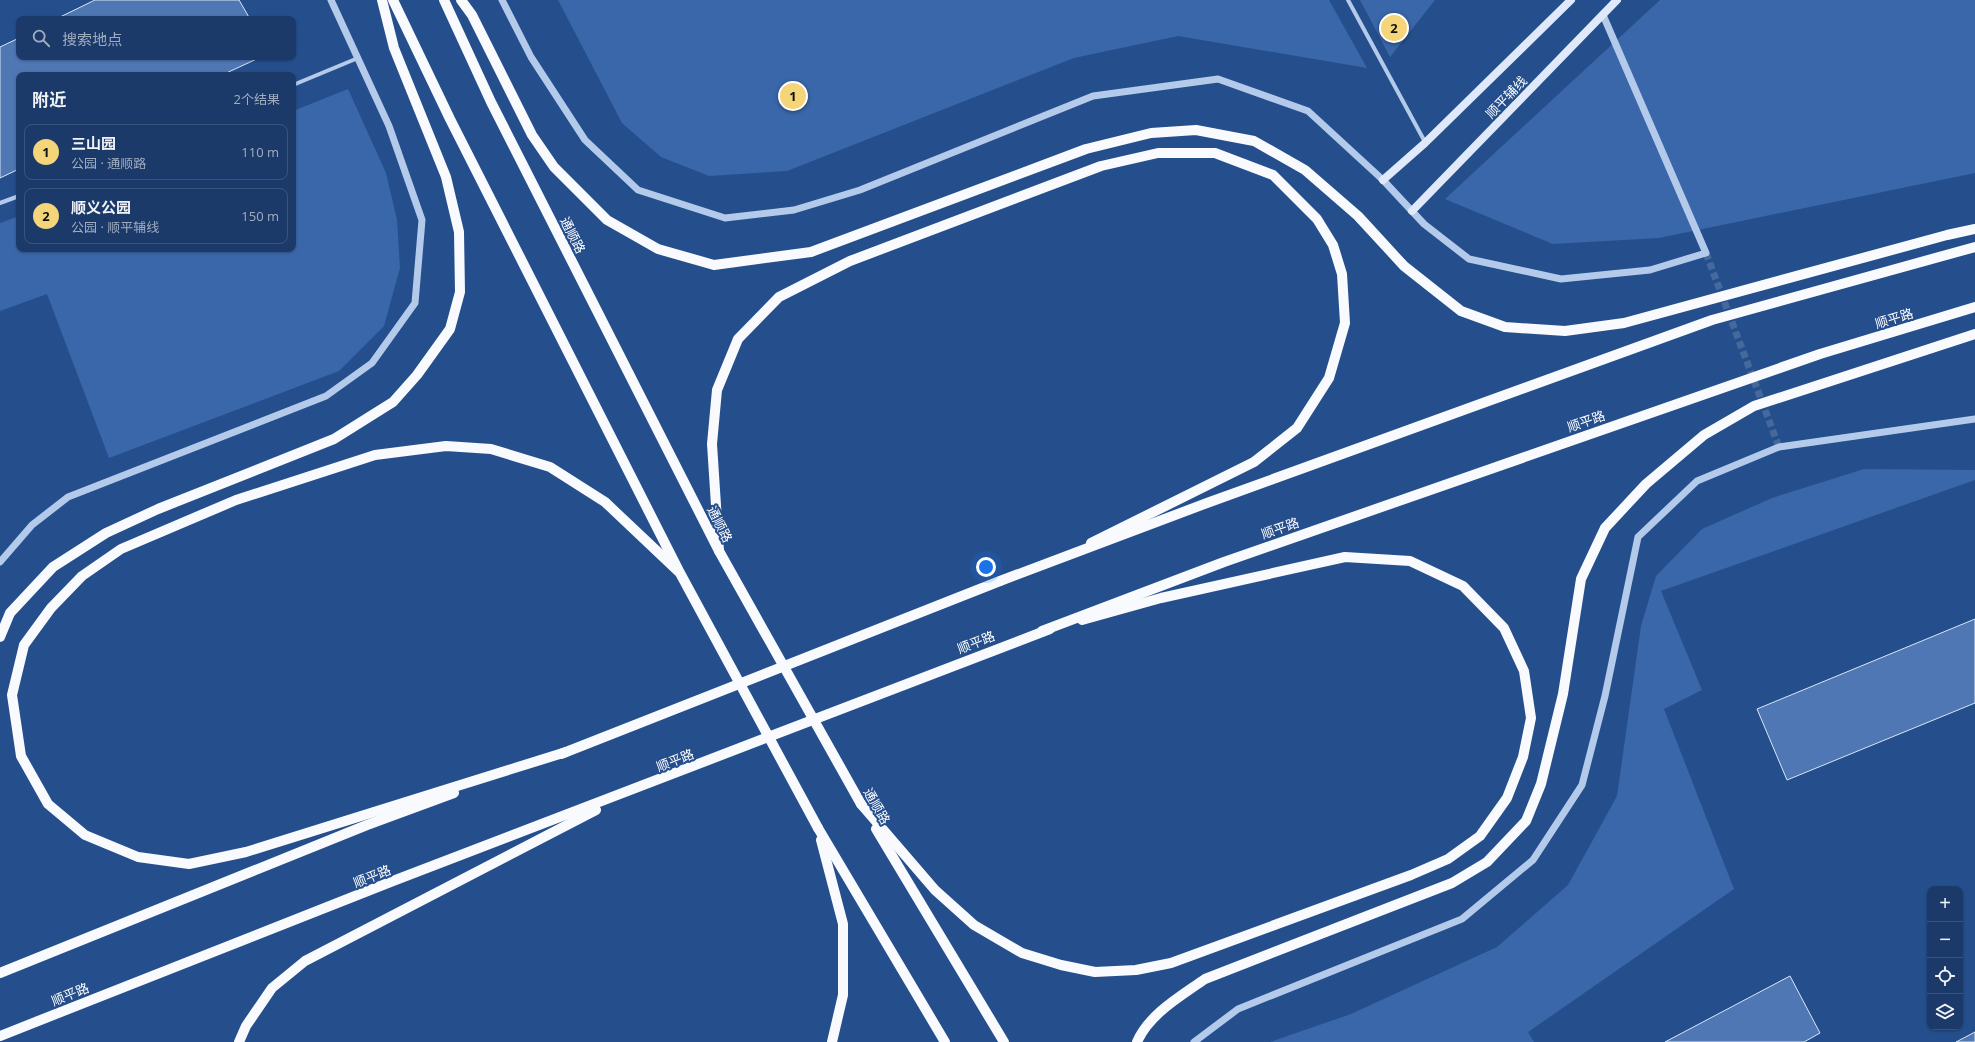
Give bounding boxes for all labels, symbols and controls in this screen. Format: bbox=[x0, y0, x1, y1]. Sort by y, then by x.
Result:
pin: 2 bbox=[1381, 13, 1407, 43]
search box bbox=[16, 16, 296, 60]
icon: search bbox=[30, 27, 52, 49]
text: 搜索地点 bbox=[62, 29, 122, 49]
street label: 顺平辅线 bbox=[1481, 72, 1531, 122]
pin: 1 bbox=[780, 81, 806, 111]
text: 附近 bbox=[32, 88, 66, 111]
text: 2个结果 bbox=[234, 90, 280, 108]
text: 三山园 bbox=[71, 133, 116, 153]
text: 1 bbox=[42, 143, 50, 161]
text: 110 m bbox=[241, 143, 279, 161]
text: 公园 · 通顺路 bbox=[71, 154, 146, 172]
text: 顺义公园 bbox=[71, 197, 131, 217]
text: 2 bbox=[42, 207, 50, 225]
text: 150 m bbox=[241, 207, 279, 225]
street label: 通顺路 bbox=[556, 214, 590, 256]
text: 公园 · 顺平辅线 bbox=[71, 218, 159, 236]
street label: 顺平路 bbox=[1873, 304, 1915, 332]
street label: 顺平路 bbox=[1565, 406, 1607, 436]
street label: 通顺路 bbox=[703, 503, 737, 545]
street label: 顺平路 bbox=[1259, 513, 1301, 543]
your location bbox=[976, 557, 996, 577]
street label: 顺平路 bbox=[955, 627, 997, 657]
street label: 顺平路 bbox=[654, 745, 696, 775]
street label: 通顺路 bbox=[859, 785, 895, 827]
street label: 顺平路 bbox=[351, 861, 393, 891]
map controls bbox=[1927, 886, 1963, 1030]
button: + bbox=[1927, 886, 1963, 922]
button: − bbox=[1927, 922, 1963, 958]
button: locate bbox=[1927, 958, 1963, 994]
street label: 顺平路 bbox=[49, 978, 91, 1010]
button: layers bbox=[1927, 994, 1963, 1030]

